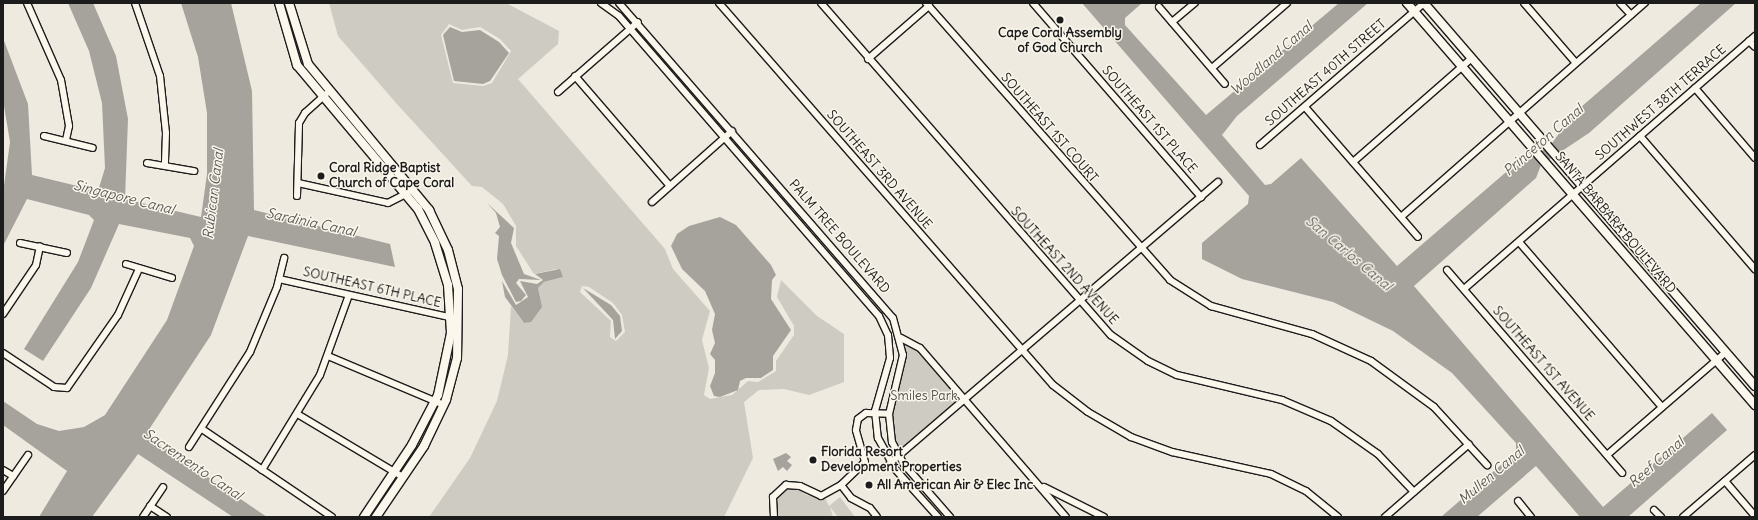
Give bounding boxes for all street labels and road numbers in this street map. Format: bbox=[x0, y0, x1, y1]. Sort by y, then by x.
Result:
street label: SOUTHEAST 40TH STREET bbox=[1263, 16, 1389, 130]
street label: SOUTHWEST 38TH TERRACE bbox=[1592, 42, 1730, 164]
street label: SOUTHEAST 1ST PLACE bbox=[1098, 63, 1200, 177]
street label: SOUTHEAST 1ST COURT bbox=[997, 70, 1101, 186]
street label: SOUTHEAST 3RD AVENUE bbox=[823, 107, 935, 233]
street label: SANTA BARBARA BOULEVARD bbox=[1551, 149, 1679, 297]
street label: PALM TREE BOULEVARD bbox=[785, 177, 893, 297]
street label: SOUTHEAST 2ND AVENUE bbox=[1007, 204, 1121, 328]
street label: SOUTHEAST 6TH PLACE bbox=[301, 264, 443, 312]
street label: SOUTHEAST 1ST AVENUE bbox=[1489, 303, 1597, 425]

